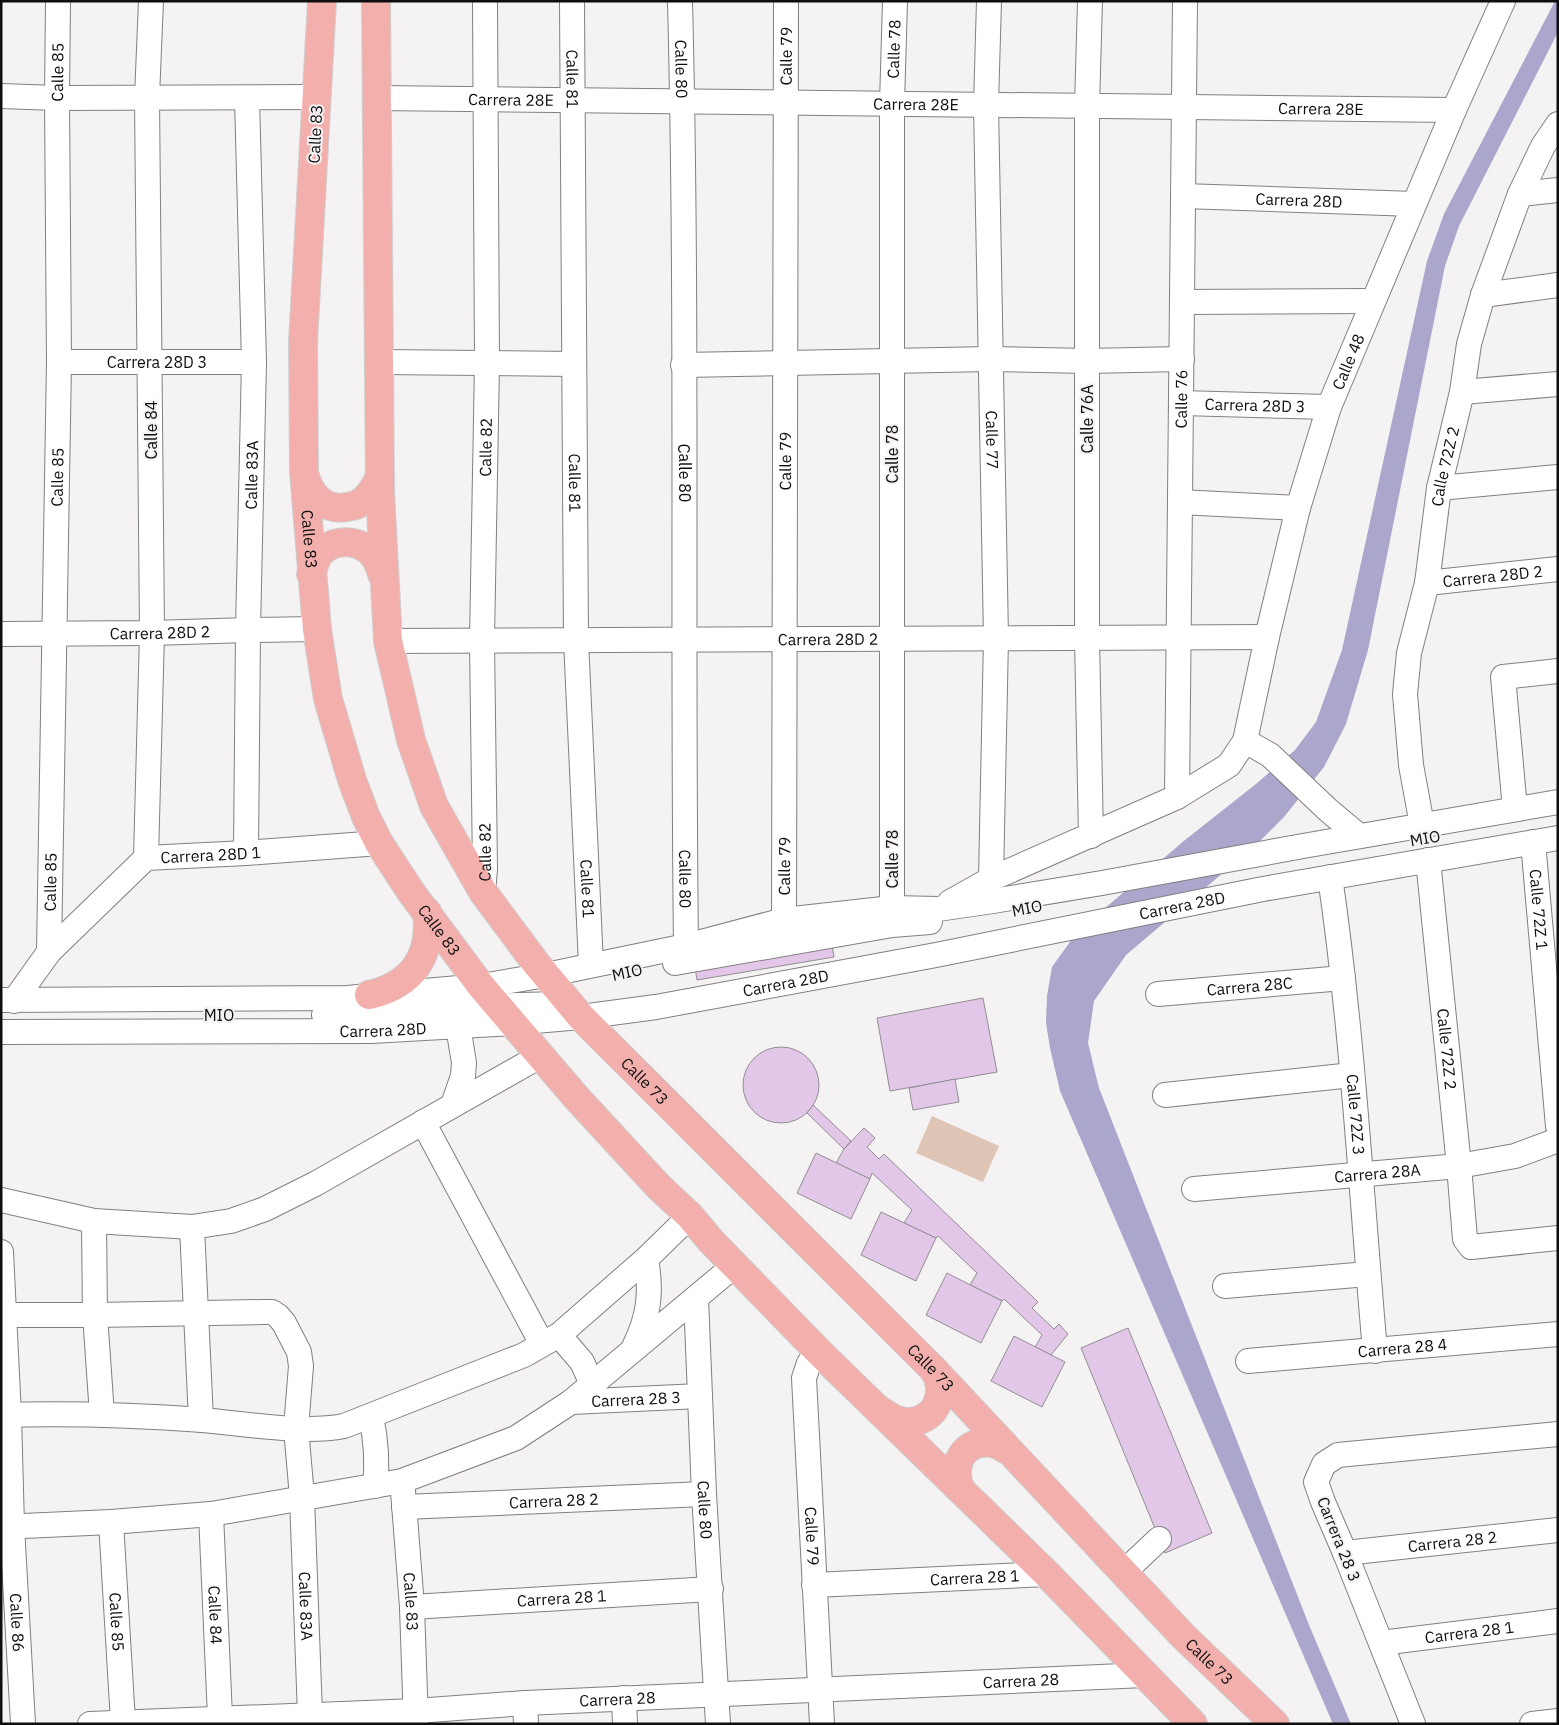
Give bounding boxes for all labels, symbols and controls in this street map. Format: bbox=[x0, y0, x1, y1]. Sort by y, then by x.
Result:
street label: Calle 78 bbox=[883, 19, 904, 79]
street label: Calle 79 bbox=[776, 27, 796, 85]
street label: Calle 80 bbox=[671, 39, 692, 99]
street label: Calle 85 bbox=[47, 43, 68, 102]
street label: Calle 81 bbox=[562, 49, 583, 109]
street label: Carrera 28E bbox=[468, 89, 554, 110]
street label: Carrera 28E bbox=[873, 94, 959, 114]
street label: Carrera 28E bbox=[1278, 98, 1364, 119]
street label: Calle 83 bbox=[303, 104, 327, 164]
street label: Carrera 28D bbox=[1255, 189, 1343, 212]
street label: Calle 48 bbox=[1327, 331, 1369, 393]
street label: Carrera 28D 3 bbox=[107, 352, 207, 372]
street label: Calle 76 bbox=[1171, 369, 1191, 429]
street label: Calle 76A bbox=[1077, 384, 1097, 454]
street label: Carrera 28D 3 bbox=[1204, 394, 1305, 416]
street label: Calle 84 bbox=[141, 401, 161, 459]
street label: Calle 77 bbox=[982, 410, 1003, 470]
street label: Calle 82 bbox=[475, 418, 496, 477]
street label: Calle 72Z 2 bbox=[1427, 424, 1463, 507]
street label: Calle 78 bbox=[882, 425, 902, 483]
street label: Calle 79 bbox=[775, 432, 795, 490]
street label: Calle 83A bbox=[241, 440, 262, 510]
street label: Calle 80 bbox=[674, 444, 695, 502]
street label: Calle 85 bbox=[47, 447, 68, 507]
street label: Calle 81 bbox=[565, 453, 585, 513]
street label: Calle 83 bbox=[297, 509, 322, 569]
street label: Carrera 28D 2 bbox=[1442, 561, 1544, 591]
street label: Carrera 28D 2 bbox=[110, 621, 211, 643]
street label: Carrera 28D 2 bbox=[778, 629, 878, 649]
street label: Calle 82 bbox=[474, 822, 495, 882]
street label: MIO bbox=[1408, 825, 1442, 851]
street label: Calle 78 bbox=[882, 830, 902, 888]
street label: Calle 79 bbox=[774, 837, 794, 895]
street label: Carrera 28D 1 bbox=[160, 842, 262, 867]
street label: Calle 80 bbox=[675, 849, 696, 909]
street label: Calle 85 bbox=[40, 852, 61, 912]
street label: Calle 81 bbox=[576, 859, 599, 919]
street label: Calle 72Z 1 bbox=[1525, 868, 1553, 951]
street label: Carrera 28D bbox=[1137, 887, 1227, 924]
street label: MIO bbox=[1010, 895, 1044, 921]
street label: Calle 83 bbox=[414, 900, 465, 960]
street label: MIO bbox=[610, 959, 644, 985]
street label: Carrera 28D bbox=[741, 965, 830, 1001]
street label: Carrera 28C bbox=[1206, 972, 1294, 1000]
street label: MIO bbox=[204, 1005, 234, 1025]
street label: Calle 72Z 2 bbox=[1433, 1007, 1461, 1091]
street label: Carrera 28D bbox=[339, 1018, 427, 1041]
street label: Calle 73 bbox=[617, 1053, 673, 1109]
street label: Calle 72Z 3 bbox=[1342, 1073, 1369, 1156]
street label: Carrera 28A bbox=[1333, 1159, 1421, 1187]
street label: Carrera 28 4 bbox=[1357, 1334, 1448, 1361]
street label: Calle 73 bbox=[903, 1339, 959, 1396]
street label: Carrera 28 3 bbox=[591, 1387, 681, 1411]
street label: Calle 80 bbox=[693, 1480, 717, 1540]
street label: Carrera 28 2 bbox=[509, 1489, 599, 1512]
street label: Carrera 28 3 bbox=[1313, 1494, 1365, 1584]
street label: Calle 79 bbox=[801, 1506, 824, 1566]
street label: Carrera 28 2 bbox=[1407, 1527, 1498, 1556]
street label: Carrera 28 1 bbox=[930, 1565, 1020, 1590]
street label: Calle 83A bbox=[295, 1571, 317, 1641]
street label: Calle 83 bbox=[399, 1572, 423, 1631]
street label: Calle 84 bbox=[204, 1585, 227, 1645]
street label: Carrera 28 1 bbox=[516, 1585, 607, 1611]
street label: Calle 85 bbox=[105, 1592, 129, 1652]
street label: Calle 86 bbox=[6, 1593, 29, 1653]
street label: Carrera 28 1 bbox=[1424, 1617, 1515, 1647]
street label: Calle 73 bbox=[1181, 1634, 1238, 1689]
street label: Carrera 28 bbox=[982, 1669, 1060, 1692]
street label: Carrera 28 bbox=[579, 1687, 656, 1711]

